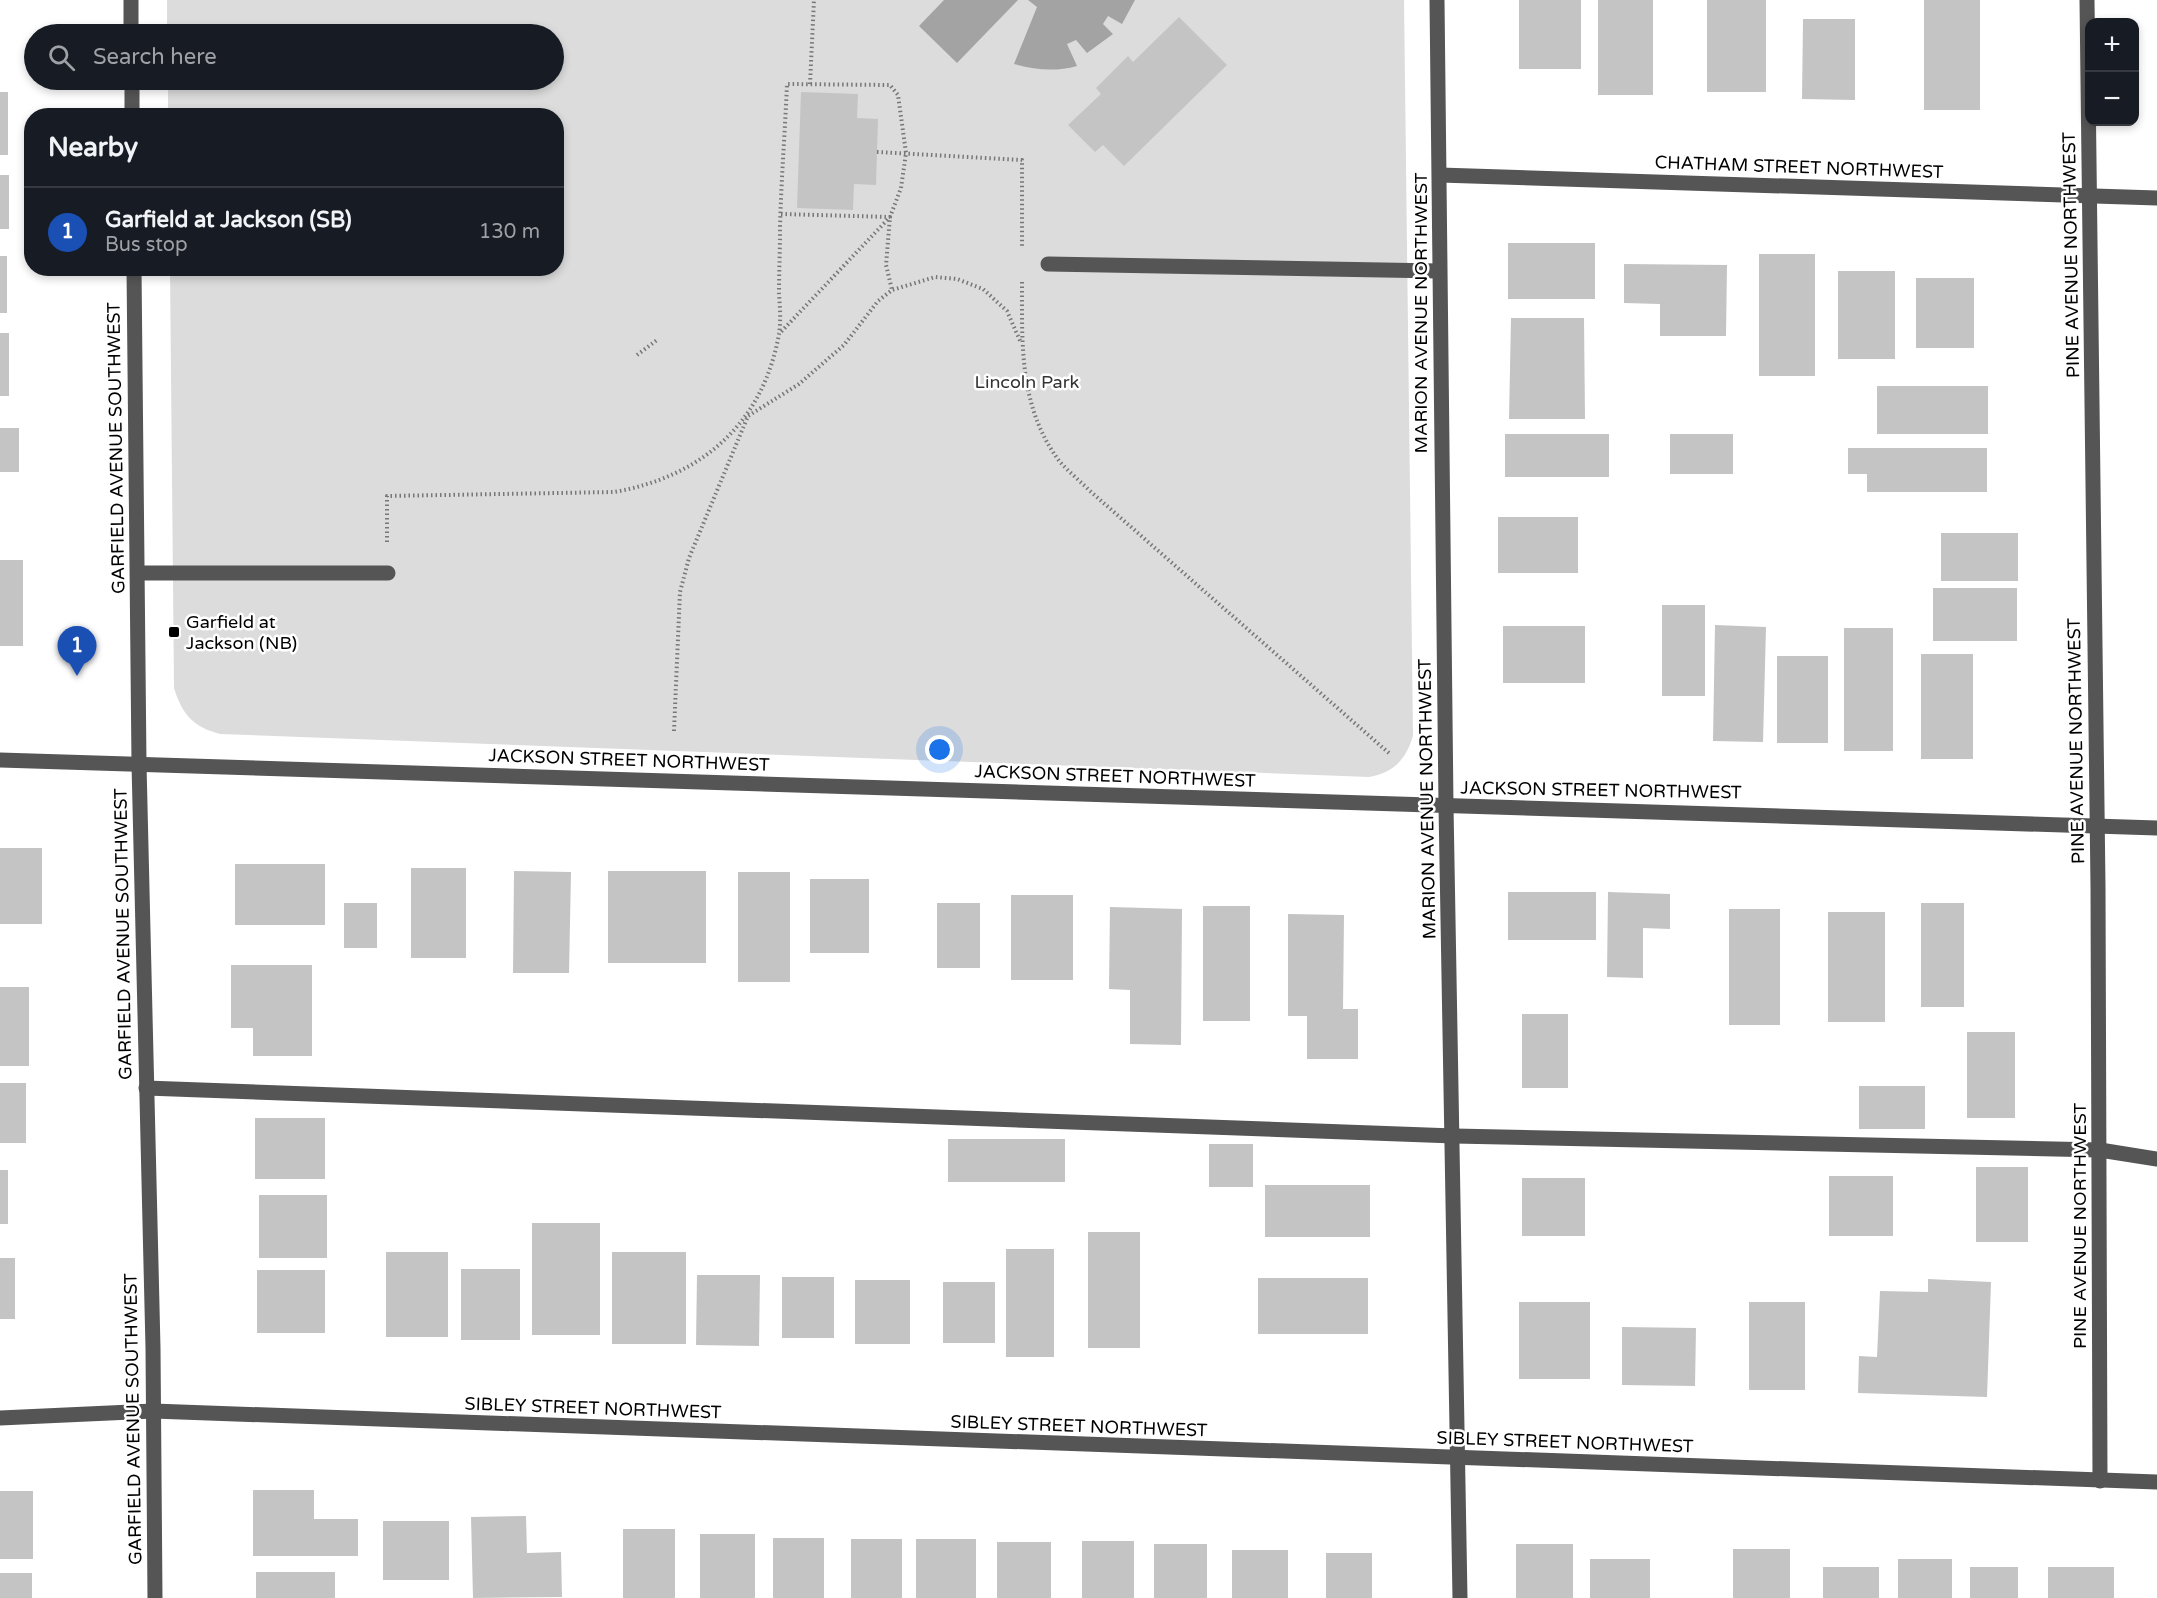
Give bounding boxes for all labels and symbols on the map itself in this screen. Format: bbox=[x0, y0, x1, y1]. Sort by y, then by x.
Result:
street label: PINE AVENUE NORTHWEST bbox=[2058, 132, 2084, 378]
street label: CHATHAM STREET NORTHWEST bbox=[1654, 151, 1944, 183]
street label: MARION AVENUE NORTHWEST bbox=[1410, 173, 1432, 453]
street label: GARFIELD AVENUE SOUTHWEST bbox=[102, 302, 130, 594]
park label: Lincoln Park bbox=[975, 371, 1080, 393]
place label: Garfield at Jackson (NB) bbox=[186, 611, 297, 654]
street label: PINE AVENUE NORTHWEST bbox=[2063, 618, 2089, 864]
marker: Garfield at Jackson (NB) bbox=[167, 625, 181, 639]
pin: 1 bbox=[58, 626, 97, 676]
street label: MARION AVENUE NORTHWEST bbox=[1414, 658, 1440, 940]
your location bbox=[925, 735, 954, 764]
street label: JACKSON STREET NORTHWEST bbox=[488, 744, 770, 776]
street label: JACKSON STREET NORTHWEST bbox=[974, 760, 1256, 792]
street label: JACKSON STREET NORTHWEST bbox=[1460, 777, 1742, 803]
street label: GARFIELD AVENUE SOUTHWEST bbox=[109, 788, 137, 1080]
street label: PINE AVENUE NORTHWEST bbox=[2069, 1103, 2091, 1349]
street label: GARFIELD AVENUE SOUTHWEST bbox=[119, 1273, 147, 1565]
street label: SIBLEY STREET NORTHWEST bbox=[464, 1393, 722, 1423]
street label: SIBLEY STREET NORTHWEST bbox=[950, 1411, 1208, 1441]
street label: SIBLEY STREET NORTHWEST bbox=[1436, 1427, 1694, 1457]

